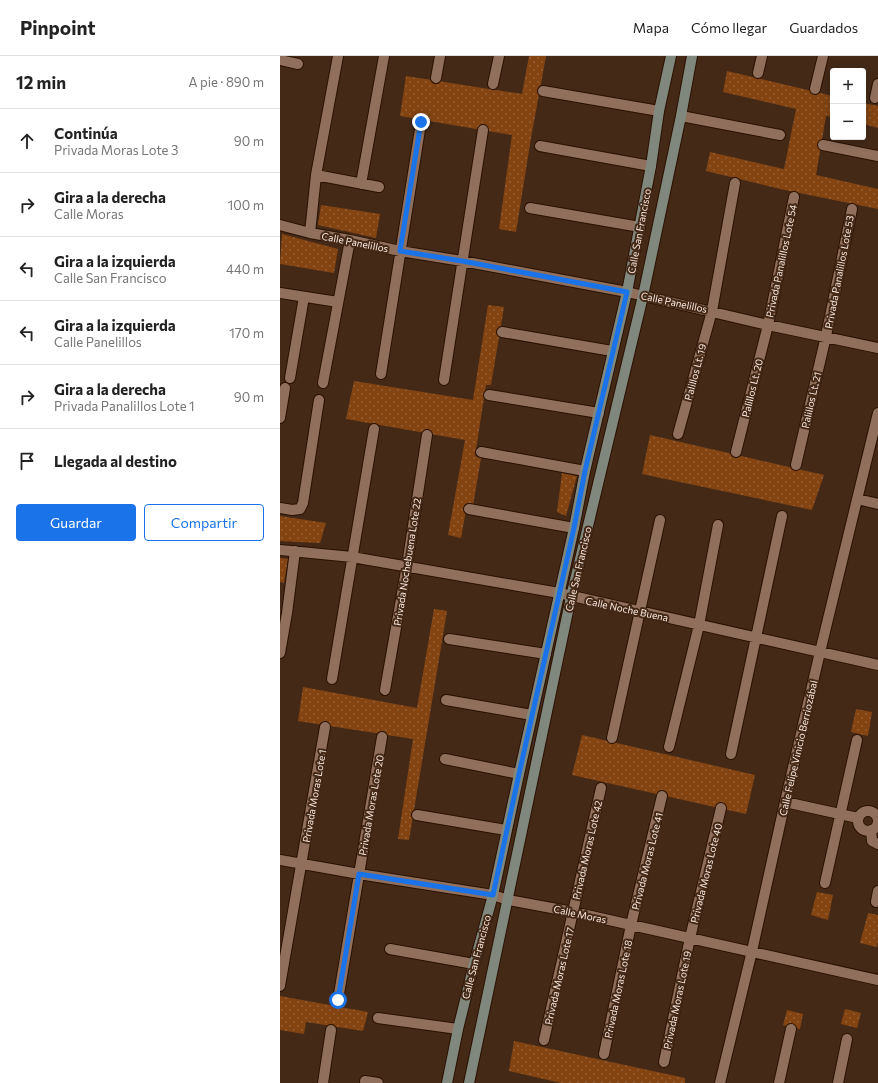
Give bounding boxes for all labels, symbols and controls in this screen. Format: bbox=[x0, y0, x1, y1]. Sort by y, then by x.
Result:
text: Pinpoint bbox=[20, 16, 96, 39]
text: Mapa bbox=[633, 19, 669, 36]
text: Cómo llegar bbox=[691, 19, 767, 36]
text: Guardados bbox=[789, 19, 858, 36]
map controls bbox=[830, 68, 866, 140]
button: + bbox=[830, 68, 866, 104]
text: 12 min bbox=[16, 72, 66, 93]
text: A pie · 890 m bbox=[189, 74, 264, 90]
button: − bbox=[830, 104, 866, 140]
route end bbox=[412, 113, 430, 131]
text: Continúa bbox=[54, 124, 118, 142]
icon: ahead bbox=[16, 130, 38, 152]
text: 90 m bbox=[234, 133, 264, 149]
text: Privada Moras Lote 3 bbox=[54, 142, 178, 158]
street label: Calle San Francisco bbox=[625, 187, 653, 275]
text: Gira a la derecha bbox=[54, 188, 166, 206]
icon: right bbox=[16, 194, 38, 216]
text: 100 m bbox=[228, 197, 264, 213]
street label: Privada Panalillos Lote 54 bbox=[763, 203, 799, 319]
text: Calle Moras bbox=[54, 206, 124, 222]
street label: Privada Panalillos Lote 53 bbox=[822, 214, 856, 330]
street label: Calle Panelillos bbox=[321, 230, 390, 254]
text: Gira a la izquierda bbox=[54, 252, 176, 270]
icon: left bbox=[16, 258, 38, 280]
text: 440 m bbox=[226, 261, 264, 277]
text: Calle San Francisco bbox=[54, 270, 166, 286]
street label: Calle Panelillos bbox=[640, 289, 709, 315]
text: Gira a la izquierda bbox=[54, 316, 176, 334]
icon: left bbox=[16, 322, 38, 344]
text: 170 m bbox=[229, 325, 264, 341]
text: Calle Panelillos bbox=[54, 334, 142, 350]
street label: Palillos Lt. 19 bbox=[682, 342, 708, 402]
street label: Palillos Lt. 20 bbox=[739, 357, 765, 419]
street label: Palillos Lt. 21 bbox=[799, 371, 823, 429]
text: Gira a la derecha bbox=[54, 380, 166, 398]
icon: right bbox=[16, 386, 38, 408]
text: 90 m bbox=[234, 389, 264, 405]
text: Privada Panalillos Lote 1 bbox=[54, 398, 195, 414]
icon: arrive bbox=[16, 450, 38, 472]
text: Llegada al destino bbox=[54, 452, 177, 470]
street label: Privada Nochebuena Lote 22 bbox=[391, 497, 423, 627]
button: Guardar bbox=[16, 504, 136, 541]
button: Compartir bbox=[144, 504, 264, 541]
street label: Calle San Francisco bbox=[562, 525, 594, 613]
street label: Calle Noche Buena bbox=[585, 594, 669, 624]
street label: Calle Felipe Vinicio Berriozábal bbox=[777, 679, 819, 817]
street label: Privada Moras Lote 1 bbox=[300, 749, 328, 843]
street label: Privada Moras Lote 20 bbox=[356, 754, 386, 856]
street label: Privada Moras Lote 42 bbox=[570, 799, 604, 901]
street label: Privada Moras Lote 41 bbox=[629, 811, 665, 911]
street label: Privada Moras Lote 40 bbox=[688, 822, 724, 924]
street label: Calle Moras bbox=[553, 903, 608, 926]
street label: Calle San Francisco bbox=[459, 914, 493, 1000]
street label: Privada Moras Lote 17 bbox=[542, 926, 576, 1026]
street label: Privada Moras Lote 18 bbox=[602, 939, 634, 1039]
street label: Privada Moras Lote 19 bbox=[661, 950, 693, 1050]
route start bbox=[329, 991, 347, 1009]

